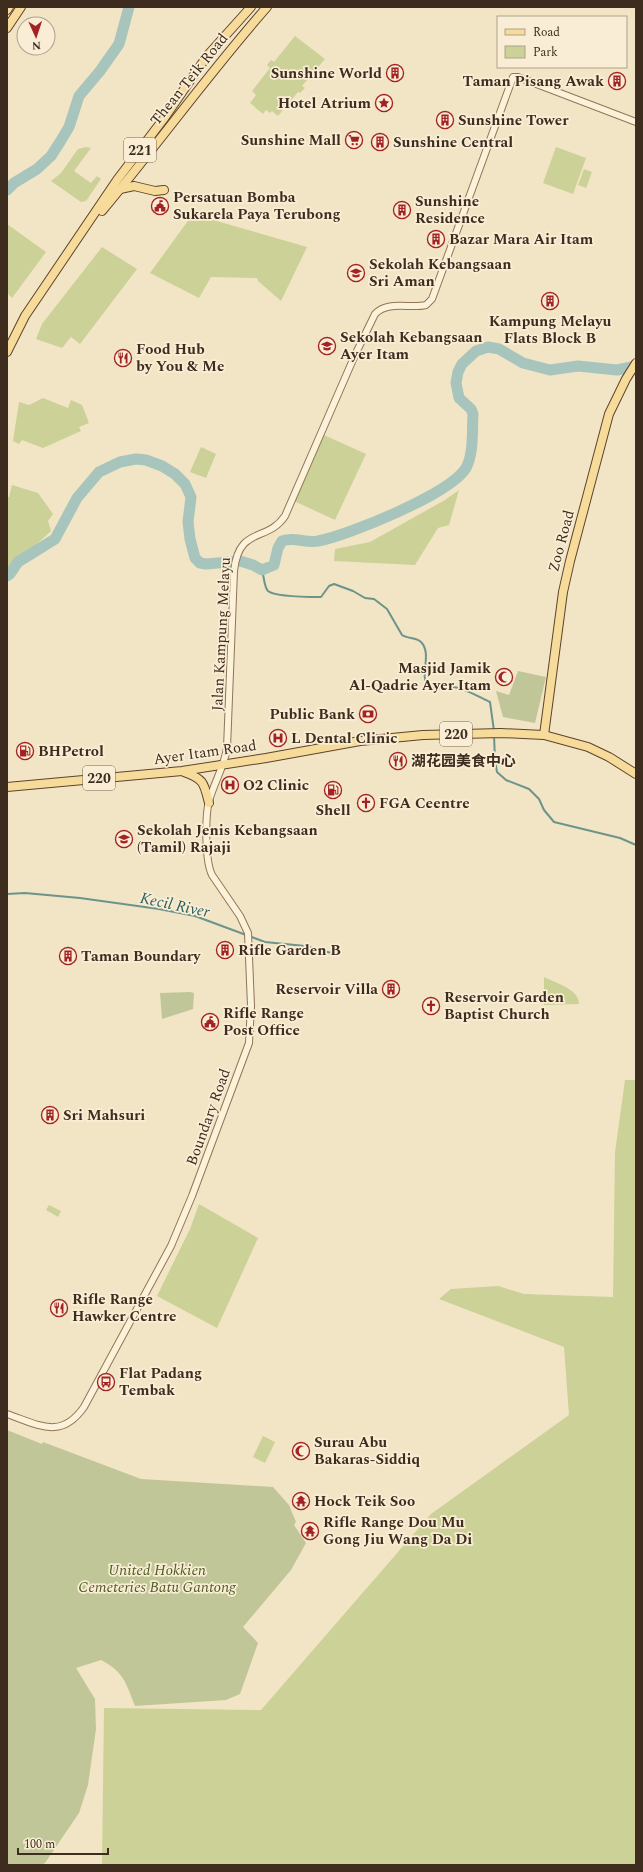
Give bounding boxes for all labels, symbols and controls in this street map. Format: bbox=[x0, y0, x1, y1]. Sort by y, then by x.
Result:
north arrow bbox=[16, 16, 56, 56]
legend bbox=[497, 16, 627, 68]
text: Road bbox=[533, 23, 560, 42]
street label: Thean Teik Road bbox=[145, 28, 234, 131]
text: N bbox=[32, 37, 41, 54]
text: Park bbox=[533, 43, 558, 62]
place label: Sunshine World bbox=[271, 62, 382, 85]
building icon: Sunshine World bbox=[385, 63, 405, 83]
place label: Taman Pisang Awak bbox=[463, 70, 604, 93]
building icon: Taman Pisang Awak bbox=[607, 71, 627, 91]
place label: Hotel Atrium bbox=[278, 92, 371, 115]
place icon: Hotel Atrium bbox=[374, 93, 394, 113]
place label: Sunshine Tower bbox=[458, 109, 569, 132]
building icon: Sunshine Tower bbox=[435, 110, 455, 130]
place label: Sunshine Mall bbox=[241, 129, 341, 152]
supermarket icon: Sunshine Mall bbox=[344, 130, 364, 150]
place label: Sunshine Central bbox=[393, 131, 513, 154]
building icon: Sunshine Central bbox=[370, 132, 390, 152]
road number: 221 bbox=[124, 138, 156, 162]
place label: Persatuan Bomba Sukarela Paya Terubong bbox=[173, 186, 341, 226]
place label: Sunshine Residence bbox=[415, 190, 485, 230]
public building icon: Persatuan Bomba Sukarela Paya Terubong bbox=[150, 196, 170, 216]
building icon: Sunshine Residence bbox=[392, 200, 412, 220]
place label: Bazar Mara Air Itam bbox=[449, 228, 594, 251]
building icon: Bazar Mara Air Itam bbox=[426, 229, 446, 249]
place label: Sekolah Kebangsaan Sri Aman bbox=[369, 253, 512, 293]
school or university icon: Sekolah Kebangsaan Sri Aman bbox=[346, 263, 366, 283]
building icon: Kampung Melayu Flats Block B bbox=[540, 291, 560, 311]
place label: Kampung Melayu Flats Block B bbox=[489, 310, 611, 350]
place label: Sekolah Kebangsaan Ayer Itam bbox=[340, 326, 483, 366]
school or university icon: Sekolah Kebangsaan Ayer Itam bbox=[317, 336, 337, 356]
place label: Food Hub by You & Me bbox=[136, 338, 224, 378]
restaurant icon: Food Hub by You & Me bbox=[113, 348, 133, 368]
street label: Zoo Road bbox=[542, 508, 581, 575]
street label: Jalan Kampung Melayu bbox=[206, 556, 237, 712]
place label: Masjid Jamik Al-Qadrie Ayer Itam bbox=[349, 657, 491, 697]
mosque icon: Masjid Jamik Al-Qadrie Ayer Itam bbox=[494, 667, 514, 687]
place label: Public Bank bbox=[269, 703, 355, 726]
bank icon: Public Bank bbox=[358, 704, 378, 724]
road number: 220 bbox=[440, 722, 472, 746]
place label: L Dental Clinic bbox=[291, 727, 398, 750]
hospital icon: L Dental Clinic bbox=[268, 728, 288, 748]
street label: Ayer Itam Road bbox=[152, 734, 258, 771]
place label: BHPetrol bbox=[38, 740, 104, 763]
fuel station icon: BHPetrol bbox=[15, 741, 35, 761]
place label: 湖花园美食中心 bbox=[411, 750, 516, 773]
restaurant icon: 湖花园美食中心 bbox=[388, 751, 408, 771]
road number: 220 bbox=[83, 766, 115, 790]
place label: O2 Clinic bbox=[243, 774, 309, 797]
hospital icon: O2 Clinic bbox=[220, 775, 240, 795]
fuel station icon: Shell bbox=[323, 780, 343, 800]
place label: FGA Ceentre bbox=[379, 792, 470, 815]
church icon: FGA Ceentre bbox=[356, 793, 376, 813]
place label: Shell bbox=[315, 799, 351, 822]
place label: Sekolah Jenis Kebangsaan (Tamil) Rajaji bbox=[137, 819, 318, 859]
school or university icon: Sekolah Jenis Kebangsaan (Tamil) Rajaji bbox=[114, 829, 134, 849]
water label: Kecil River bbox=[138, 886, 212, 924]
place label: Rifle Garden B bbox=[238, 939, 341, 962]
building icon: Rifle Garden B bbox=[215, 940, 235, 960]
place label: Taman Boundary bbox=[81, 945, 201, 968]
building icon: Taman Boundary bbox=[58, 946, 78, 966]
place label: Reservoir Villa bbox=[275, 978, 378, 1001]
building icon: Reservoir Villa bbox=[381, 979, 401, 999]
place label: Reservoir Garden Baptist Church bbox=[444, 986, 564, 1026]
church icon: Reservoir Garden Baptist Church bbox=[421, 996, 441, 1016]
place label: Rifle Range Post Office bbox=[223, 1002, 304, 1042]
public building icon: Rifle Range Post Office bbox=[200, 1012, 220, 1032]
street label: Boundary Road bbox=[180, 1065, 237, 1169]
place label: Sri Mahsuri bbox=[63, 1104, 145, 1127]
building icon: Sri Mahsuri bbox=[40, 1105, 60, 1125]
place label: Rifle Range Hawker Centre bbox=[72, 1288, 177, 1328]
restaurant icon: Rifle Range Hawker Centre bbox=[49, 1298, 69, 1318]
place label: Flat Padang Tembak bbox=[119, 1362, 202, 1402]
bus stop icon: Flat Padang Tembak bbox=[96, 1372, 116, 1392]
place label: Surau Abu Bakaras-Siddiq bbox=[314, 1431, 420, 1471]
mosque icon: Surau Abu Bakaras-Siddiq bbox=[291, 1441, 311, 1461]
place label: Hock Teik Soo bbox=[314, 1490, 415, 1513]
temple icon: Hock Teik Soo bbox=[291, 1491, 311, 1511]
place label: Rifle Range Dou Mu Gong Jiu Wang Da Di bbox=[323, 1511, 472, 1551]
temple icon: Rifle Range Dou Mu Gong Jiu Wang Da Di bbox=[300, 1521, 320, 1541]
park label: United Hokkien Cemeteries Batu Gantong bbox=[78, 1559, 237, 1599]
scale bar bbox=[18, 1830, 108, 1856]
text: 100 m bbox=[24, 1835, 55, 1854]

